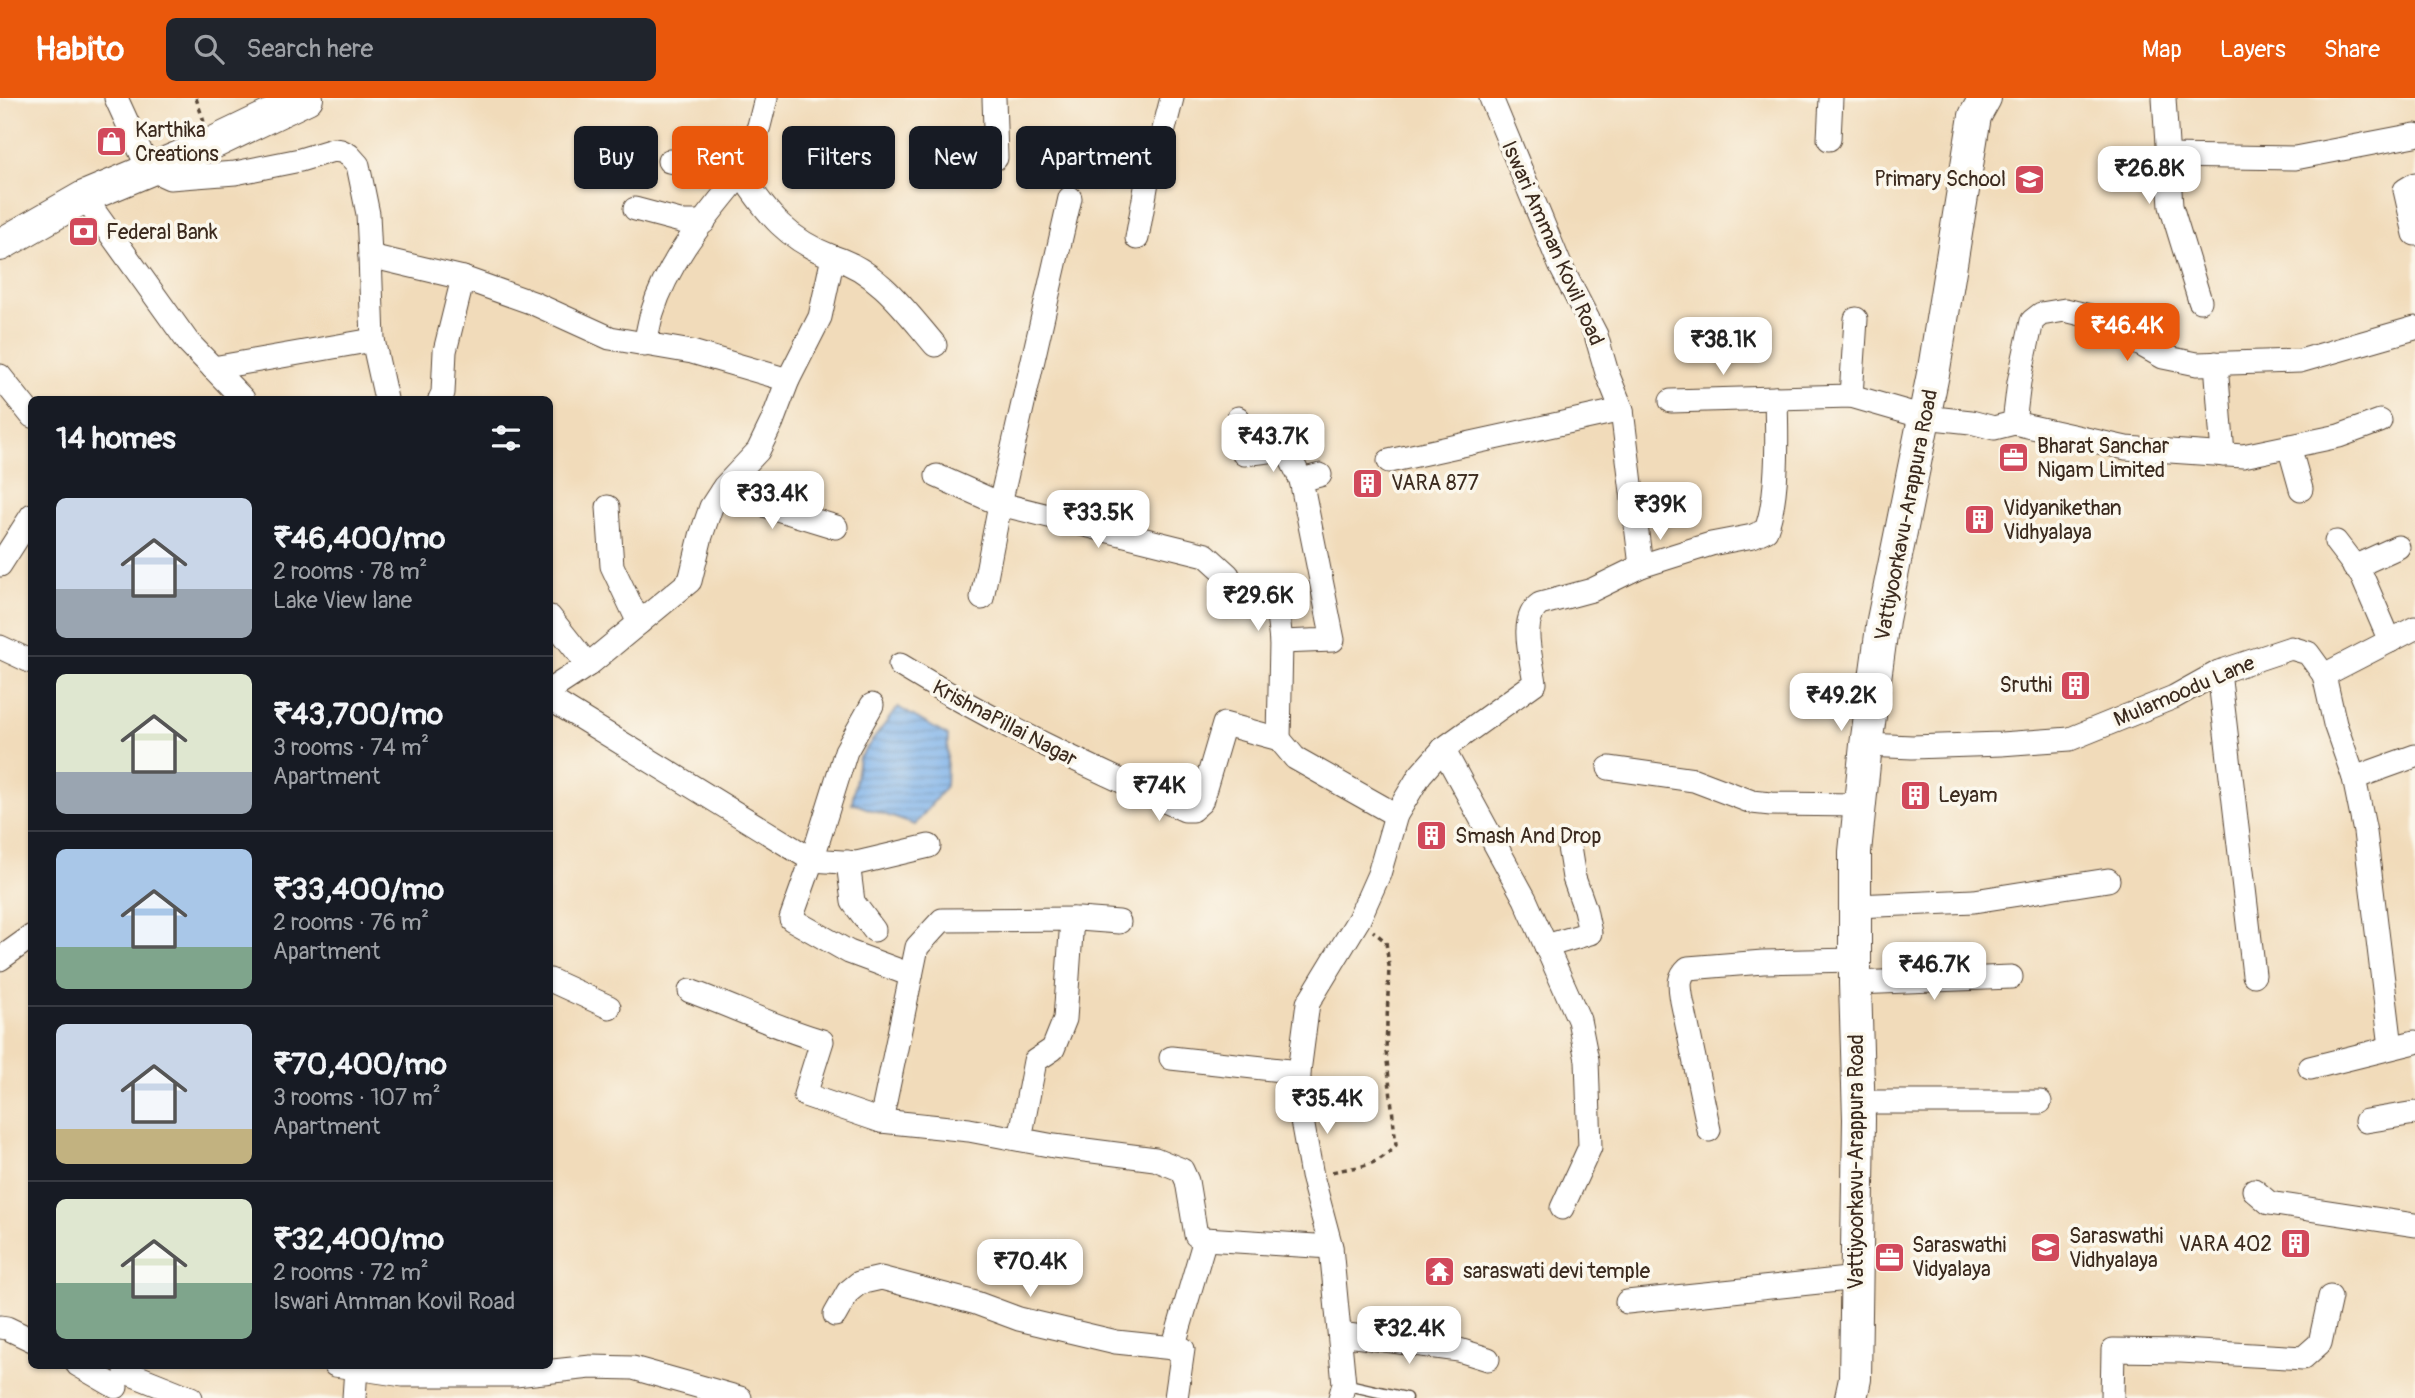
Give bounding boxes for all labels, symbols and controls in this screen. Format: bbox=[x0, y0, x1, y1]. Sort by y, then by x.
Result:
search box bbox=[166, 18, 656, 81]
text: Habito bbox=[35, 29, 124, 70]
icon: search bbox=[190, 30, 228, 68]
text: Search here bbox=[246, 33, 373, 65]
text: Map bbox=[2142, 35, 2182, 64]
text: Layers bbox=[2220, 35, 2286, 64]
text: Share bbox=[2324, 35, 2380, 64]
place label: Karthika Creations bbox=[135, 117, 219, 168]
shop icon: Karthika Creations bbox=[95, 125, 129, 159]
chip: Buy bbox=[574, 126, 658, 189]
chip: Rent bbox=[672, 126, 768, 189]
chip: Filters bbox=[782, 126, 895, 189]
chip: New bbox=[909, 126, 1002, 189]
chip: Apartment bbox=[1016, 126, 1176, 189]
street label: Iswari Amman Kovil Road bbox=[1495, 137, 1610, 350]
pin: ₹26.8K bbox=[2092, 146, 2206, 206]
text: ₹26.8K bbox=[2114, 154, 2184, 183]
school or university icon: Primary School bbox=[2012, 162, 2046, 196]
place label: Primary School bbox=[1874, 166, 2006, 193]
bank icon: Federal Bank bbox=[66, 215, 100, 249]
place label: Federal Bank bbox=[106, 219, 218, 246]
pin: ₹46.4K bbox=[2070, 303, 2184, 363]
text: ₹46.4K bbox=[2091, 311, 2163, 340]
pin: ₹38.1K bbox=[1666, 317, 1780, 377]
text: ₹38.1K bbox=[1690, 325, 1756, 354]
street label: Vattiyoorkavu-Arappura Road bbox=[1869, 387, 1944, 643]
pin: ₹43.7K bbox=[1216, 414, 1330, 474]
icon: filters bbox=[487, 419, 525, 457]
text: 14 homes bbox=[56, 420, 176, 457]
text: ₹43.7K bbox=[1237, 422, 1309, 451]
place label: Bharat Sanchar Nigam Limited bbox=[2037, 433, 2170, 484]
office icon: Bharat Sanchar Nigam Limited bbox=[1997, 441, 2031, 475]
building icon: VARA 877 bbox=[1351, 466, 1385, 500]
place label: VARA 877 bbox=[1391, 470, 1479, 497]
pin: ₹33.4K bbox=[715, 472, 829, 531]
text: ₹33.4K bbox=[736, 479, 808, 508]
pin: ₹39K bbox=[1619, 482, 1701, 542]
pin: ₹33.5K bbox=[1041, 490, 1155, 550]
text: ₹39K bbox=[1634, 490, 1686, 519]
place label: Vidyanikethan Vidhyalaya bbox=[2003, 495, 2122, 546]
text: ₹33.5K bbox=[1063, 498, 1133, 527]
building icon: Vidyanikethan Vidhyalaya bbox=[1963, 503, 1997, 537]
text: ₹46,400/mo bbox=[273, 520, 445, 557]
icon: home bbox=[112, 526, 196, 610]
text: 2 rooms · 78 m² bbox=[273, 557, 427, 586]
pin: ₹29.6K bbox=[1201, 574, 1315, 633]
text: ₹29.6K bbox=[1223, 581, 1293, 610]
text: Lake View lane bbox=[273, 586, 412, 615]
street label: Mulamoodu Lane bbox=[2110, 649, 2259, 733]
building icon: Sruthi bbox=[2058, 668, 2092, 702]
place label: Sruthi bbox=[1999, 672, 2052, 699]
street label: KrishnaPillai Nagar bbox=[928, 674, 1082, 773]
pin: ₹49.2K bbox=[1784, 674, 1898, 733]
text: ₹49.2K bbox=[1806, 681, 1876, 710]
text: ₹43,700/mo bbox=[273, 696, 443, 733]
icon: home bbox=[112, 702, 196, 786]
text: 3 rooms · 74 m² bbox=[273, 733, 429, 762]
text: Apartment bbox=[273, 762, 380, 791]
pin: ₹74K bbox=[1118, 764, 1200, 823]
text: ₹74K bbox=[1132, 771, 1186, 800]
building icon: Leyam bbox=[1898, 778, 1932, 812]
place label: Leyam bbox=[1938, 782, 1998, 809]
building icon: Smash And Drop bbox=[1415, 819, 1449, 853]
place label: Smash And Drop bbox=[1455, 823, 1602, 850]
text: ₹33,400/mo bbox=[273, 871, 444, 908]
icon: home bbox=[112, 877, 196, 961]
text: 2 rooms · 76 m² bbox=[273, 908, 429, 937]
text: Apartment bbox=[273, 937, 380, 966]
pin: ₹46.7K bbox=[1877, 942, 1991, 1002]
text: ₹46.7K bbox=[1898, 950, 1970, 979]
street label: Vattiyoorkavu-Arappura Road bbox=[1843, 1034, 1870, 1290]
text: ₹70,400/mo bbox=[273, 1046, 447, 1083]
icon: home bbox=[112, 1052, 196, 1136]
pin: ₹35.4K bbox=[1270, 1076, 1384, 1136]
text: 3 rooms · 107 m² bbox=[273, 1083, 441, 1112]
text: ₹35.4K bbox=[1291, 1084, 1363, 1113]
text: Apartment bbox=[273, 1112, 380, 1141]
text: ₹32,400/mo bbox=[273, 1221, 444, 1258]
place label: Saraswathi Vidhyalaya bbox=[2069, 1223, 2163, 1274]
icon: home bbox=[112, 1227, 196, 1311]
building icon: VARA 402 bbox=[2278, 1227, 2312, 1261]
school or university icon: Saraswathi Vidhyalaya bbox=[2029, 1231, 2063, 1265]
place label: VARA 402 bbox=[2179, 1231, 2272, 1258]
place label: Saraswathi Vidyalaya bbox=[1912, 1232, 2006, 1283]
pin: ₹70.4K bbox=[973, 1240, 1087, 1299]
office icon: Saraswathi Vidyalaya bbox=[1872, 1240, 1906, 1274]
text: ₹70.4K bbox=[993, 1247, 1067, 1276]
temple icon: saraswati devi temple bbox=[1423, 1254, 1457, 1288]
text: 2 rooms · 72 m² bbox=[273, 1258, 429, 1287]
place label: saraswati devi temple bbox=[1463, 1258, 1651, 1285]
text: Iswari Amman Kovil Road bbox=[273, 1287, 515, 1316]
pin: ₹32.4K bbox=[1352, 1306, 1466, 1366]
text: ₹32.4K bbox=[1373, 1314, 1445, 1343]

